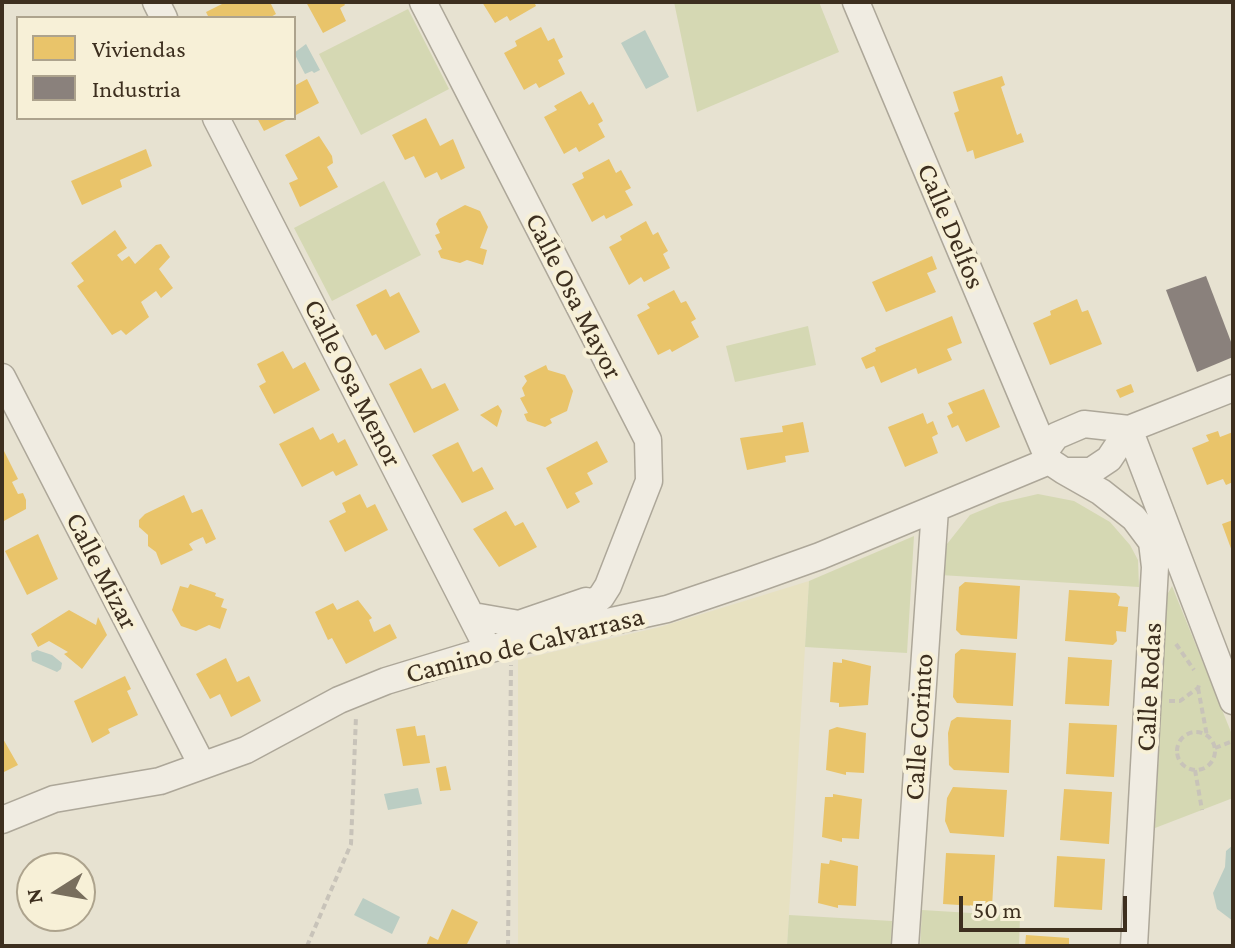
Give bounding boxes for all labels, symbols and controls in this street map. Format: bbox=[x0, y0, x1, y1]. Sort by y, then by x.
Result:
legend bbox=[16, 16, 296, 120]
text: Viviendas bbox=[92, 35, 186, 62]
text: Industria bbox=[92, 75, 181, 102]
street label: Calle Delfos bbox=[910, 158, 992, 294]
street label: Calle Osa Mayor bbox=[518, 207, 630, 385]
street label: Calle Osa Menor bbox=[296, 293, 410, 473]
street label: Calle Mizar bbox=[58, 507, 146, 635]
street label: Camino de Calvarrasa bbox=[402, 599, 648, 691]
street label: Calle Rodas bbox=[1129, 622, 1169, 752]
street label: Calle Corinto bbox=[897, 652, 941, 802]
north arrow bbox=[16, 852, 96, 932]
scale bar bbox=[963, 880, 1131, 930]
text: N bbox=[20, 887, 48, 906]
text: 50 m bbox=[973, 896, 1022, 923]

